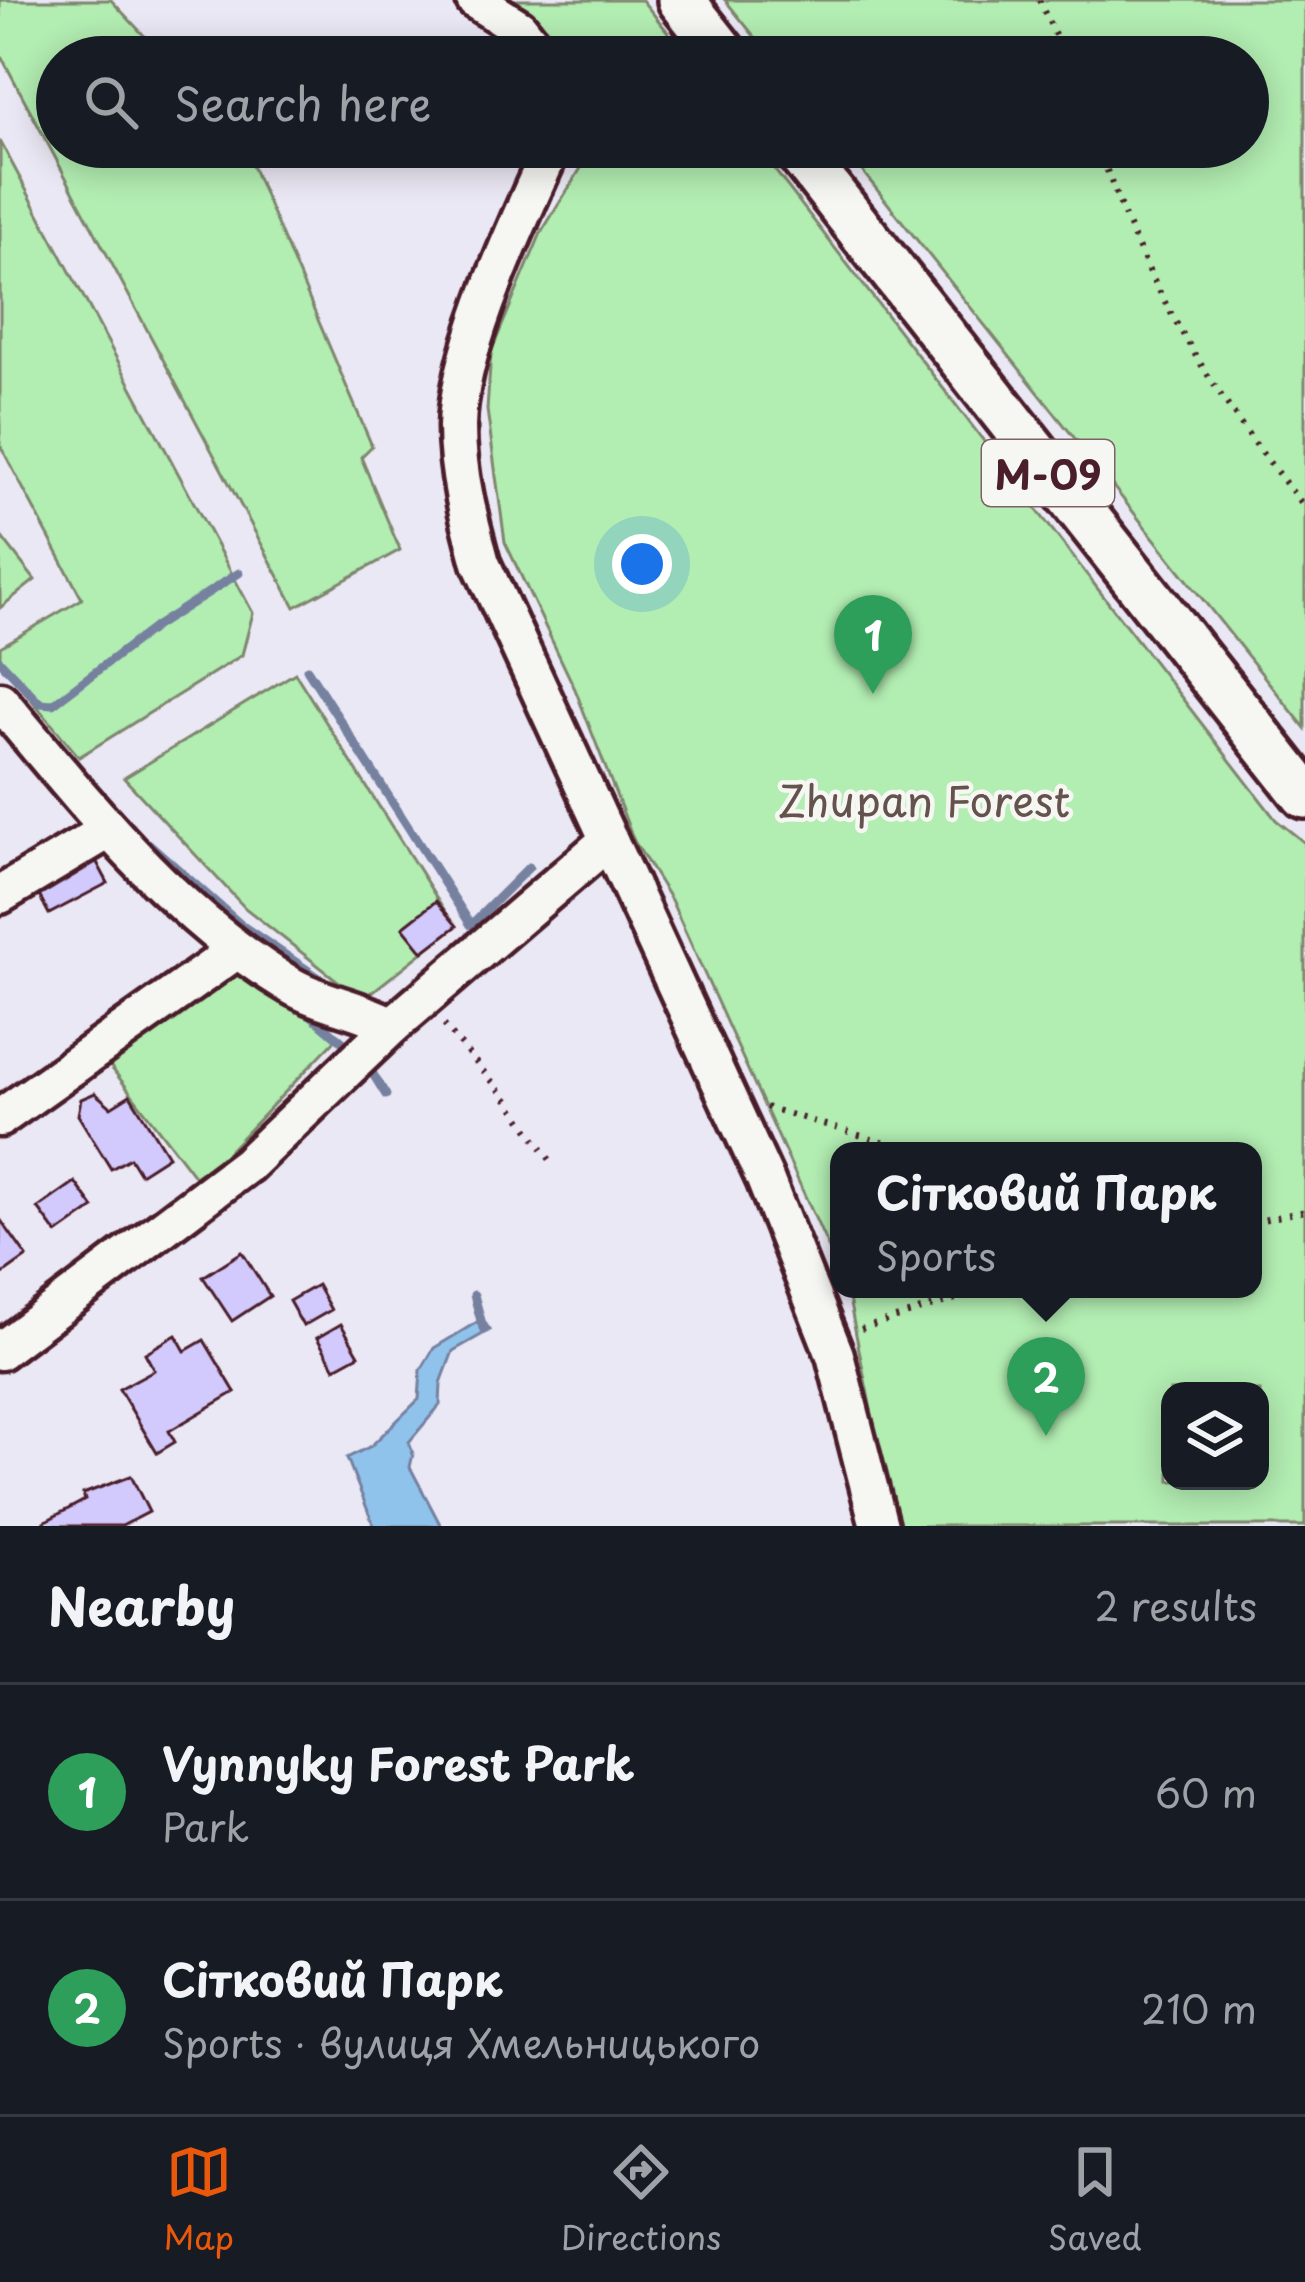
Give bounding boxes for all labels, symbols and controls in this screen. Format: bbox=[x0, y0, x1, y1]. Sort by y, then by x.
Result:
search box bbox=[36, 36, 1269, 168]
text: Search here bbox=[174, 68, 431, 136]
icon: search bbox=[78, 69, 144, 135]
road number: М-09 bbox=[982, 440, 1114, 506]
your location bbox=[612, 534, 672, 594]
pin: 1 bbox=[834, 595, 912, 694]
park label: Zhupan Forest bbox=[778, 768, 1070, 831]
popup bbox=[830, 1142, 1262, 1298]
text: Сітковий Парк bbox=[876, 1157, 1216, 1225]
text: Sports bbox=[876, 1225, 996, 1284]
pin: 2 bbox=[1007, 1337, 1085, 1436]
map controls bbox=[1161, 1382, 1269, 1490]
button: layers bbox=[1161, 1382, 1269, 1490]
text: Nearby bbox=[48, 1566, 235, 1643]
text: 2 results bbox=[1095, 1575, 1257, 1634]
text: Vynnyky Forest Park bbox=[162, 1728, 635, 1796]
text: 1 bbox=[78, 1762, 96, 1821]
text: 60 m bbox=[1155, 1762, 1257, 1821]
text: Park bbox=[162, 1796, 249, 1855]
text: Сітковий Парк bbox=[162, 1944, 502, 2012]
text: 2 bbox=[73, 1978, 101, 2037]
text: 210 m bbox=[1141, 1978, 1257, 2037]
text: Sports · вулиця Хмельницького bbox=[162, 2012, 760, 2071]
tab: Map bbox=[163, 2139, 234, 2261]
tab: Directions bbox=[561, 2139, 721, 2261]
tab: Saved bbox=[1048, 2139, 1142, 2261]

